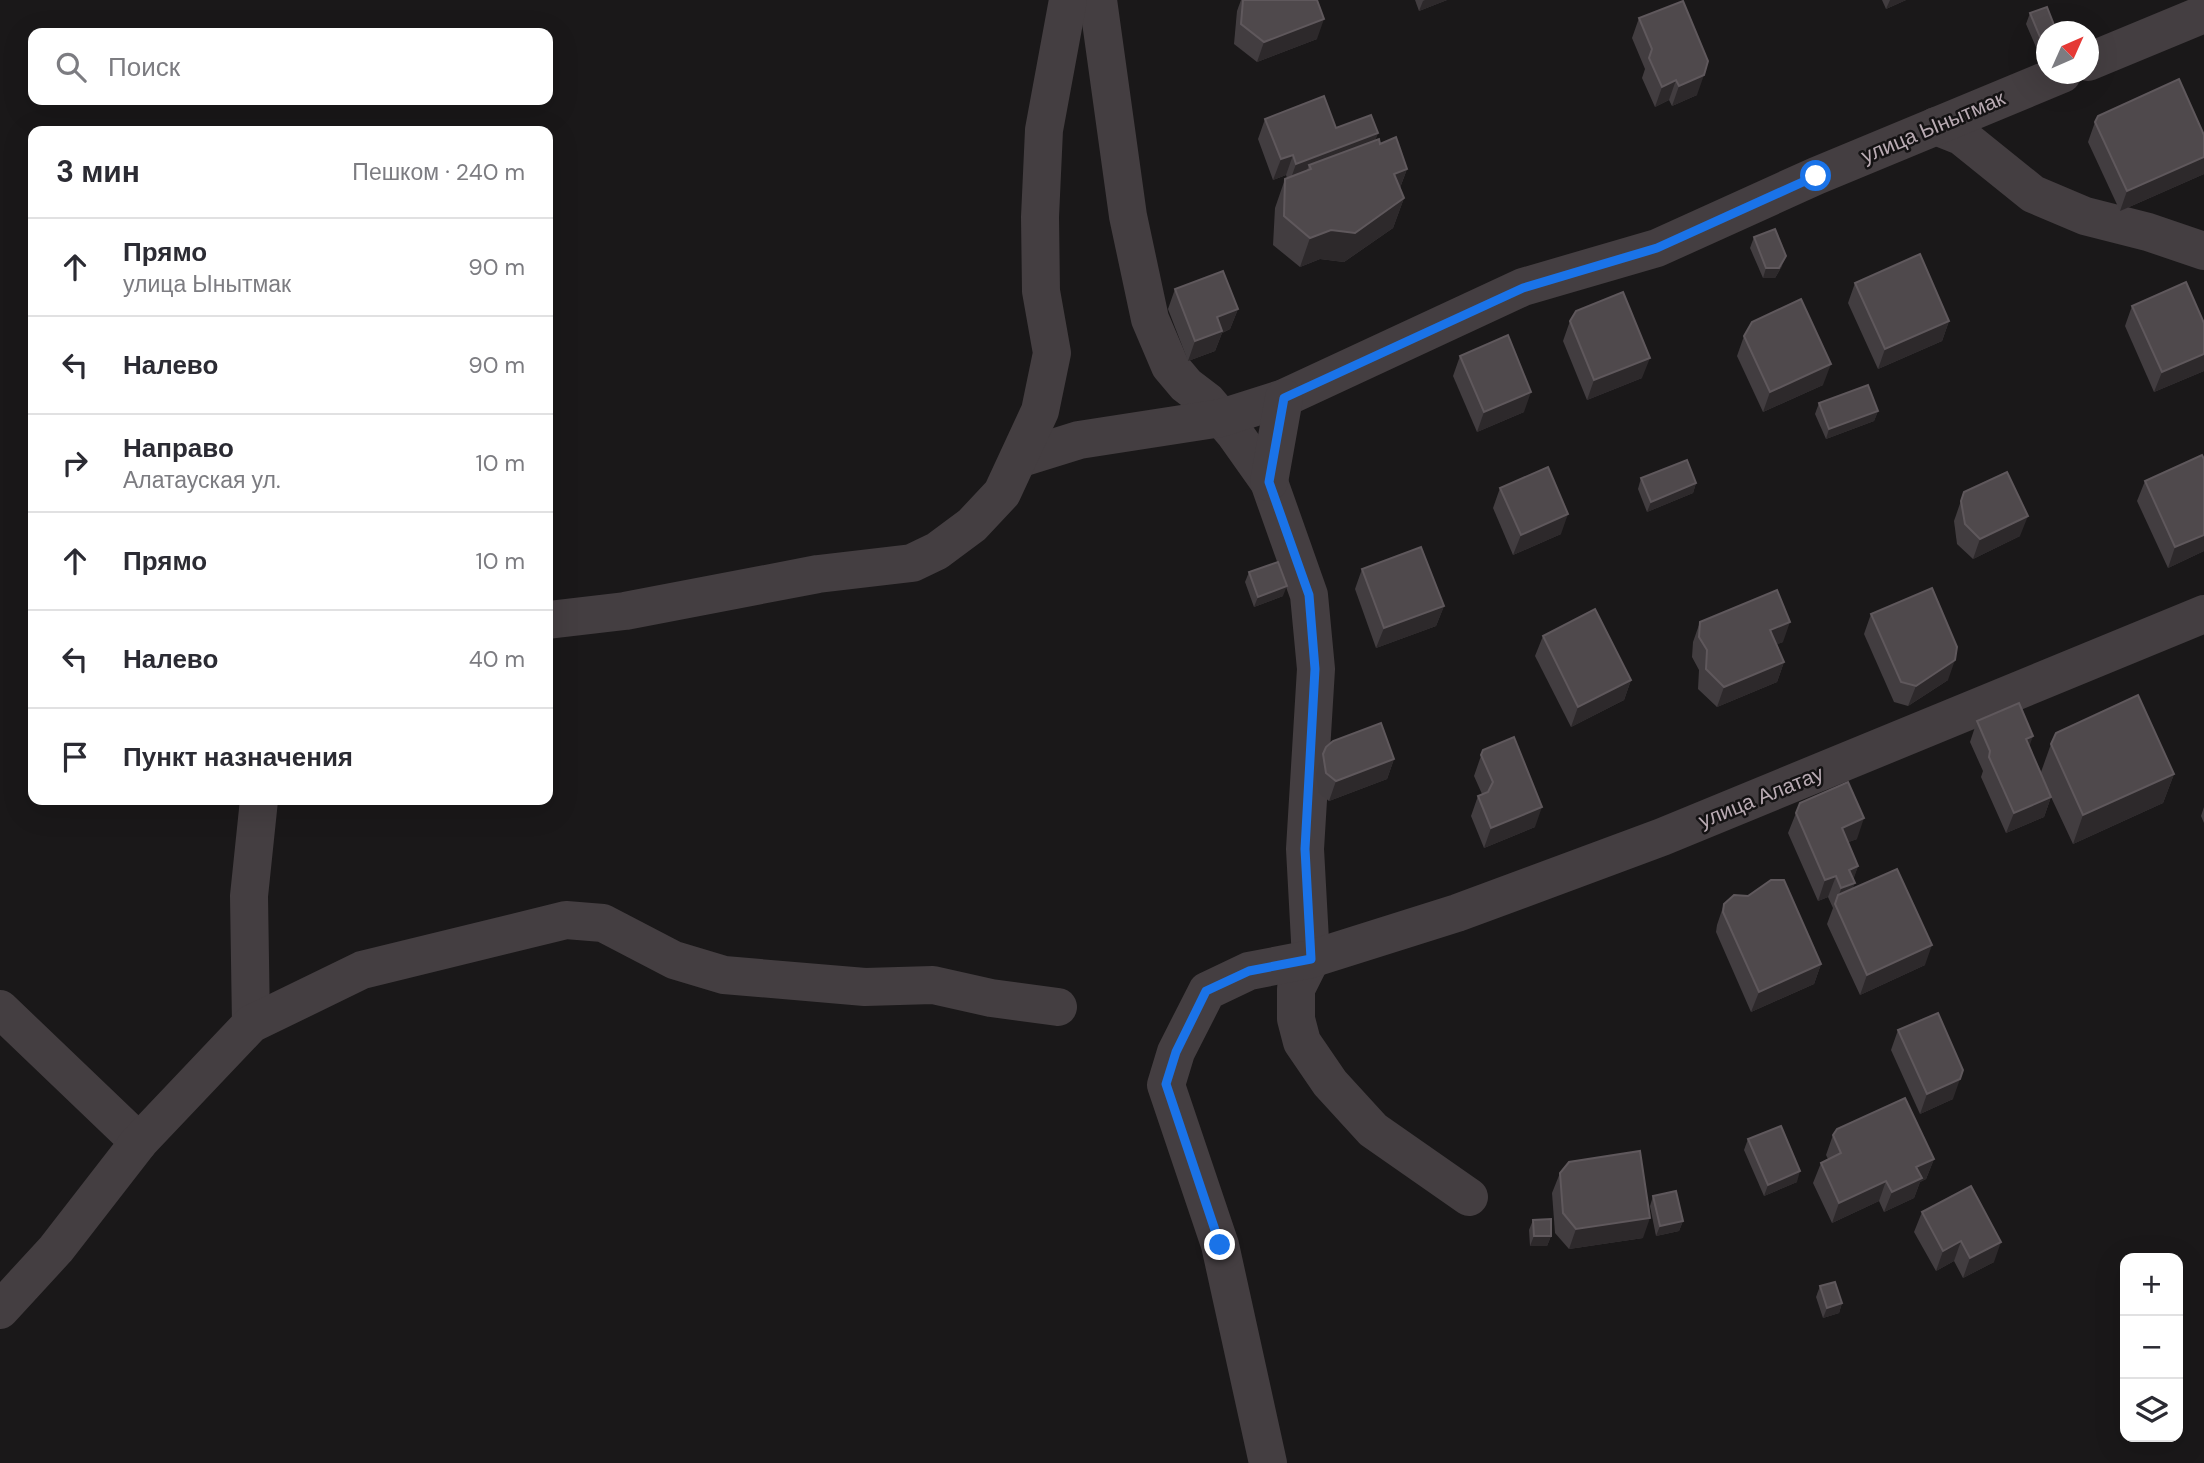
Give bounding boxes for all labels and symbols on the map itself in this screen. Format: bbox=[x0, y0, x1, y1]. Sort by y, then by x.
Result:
north arrow bbox=[2036, 21, 2099, 84]
street label: улица Ынытмак bbox=[1857, 84, 2010, 170]
route start bbox=[1800, 160, 1831, 191]
street label: улица Алатау bbox=[1695, 759, 1828, 835]
route end bbox=[1204, 1229, 1235, 1260]

